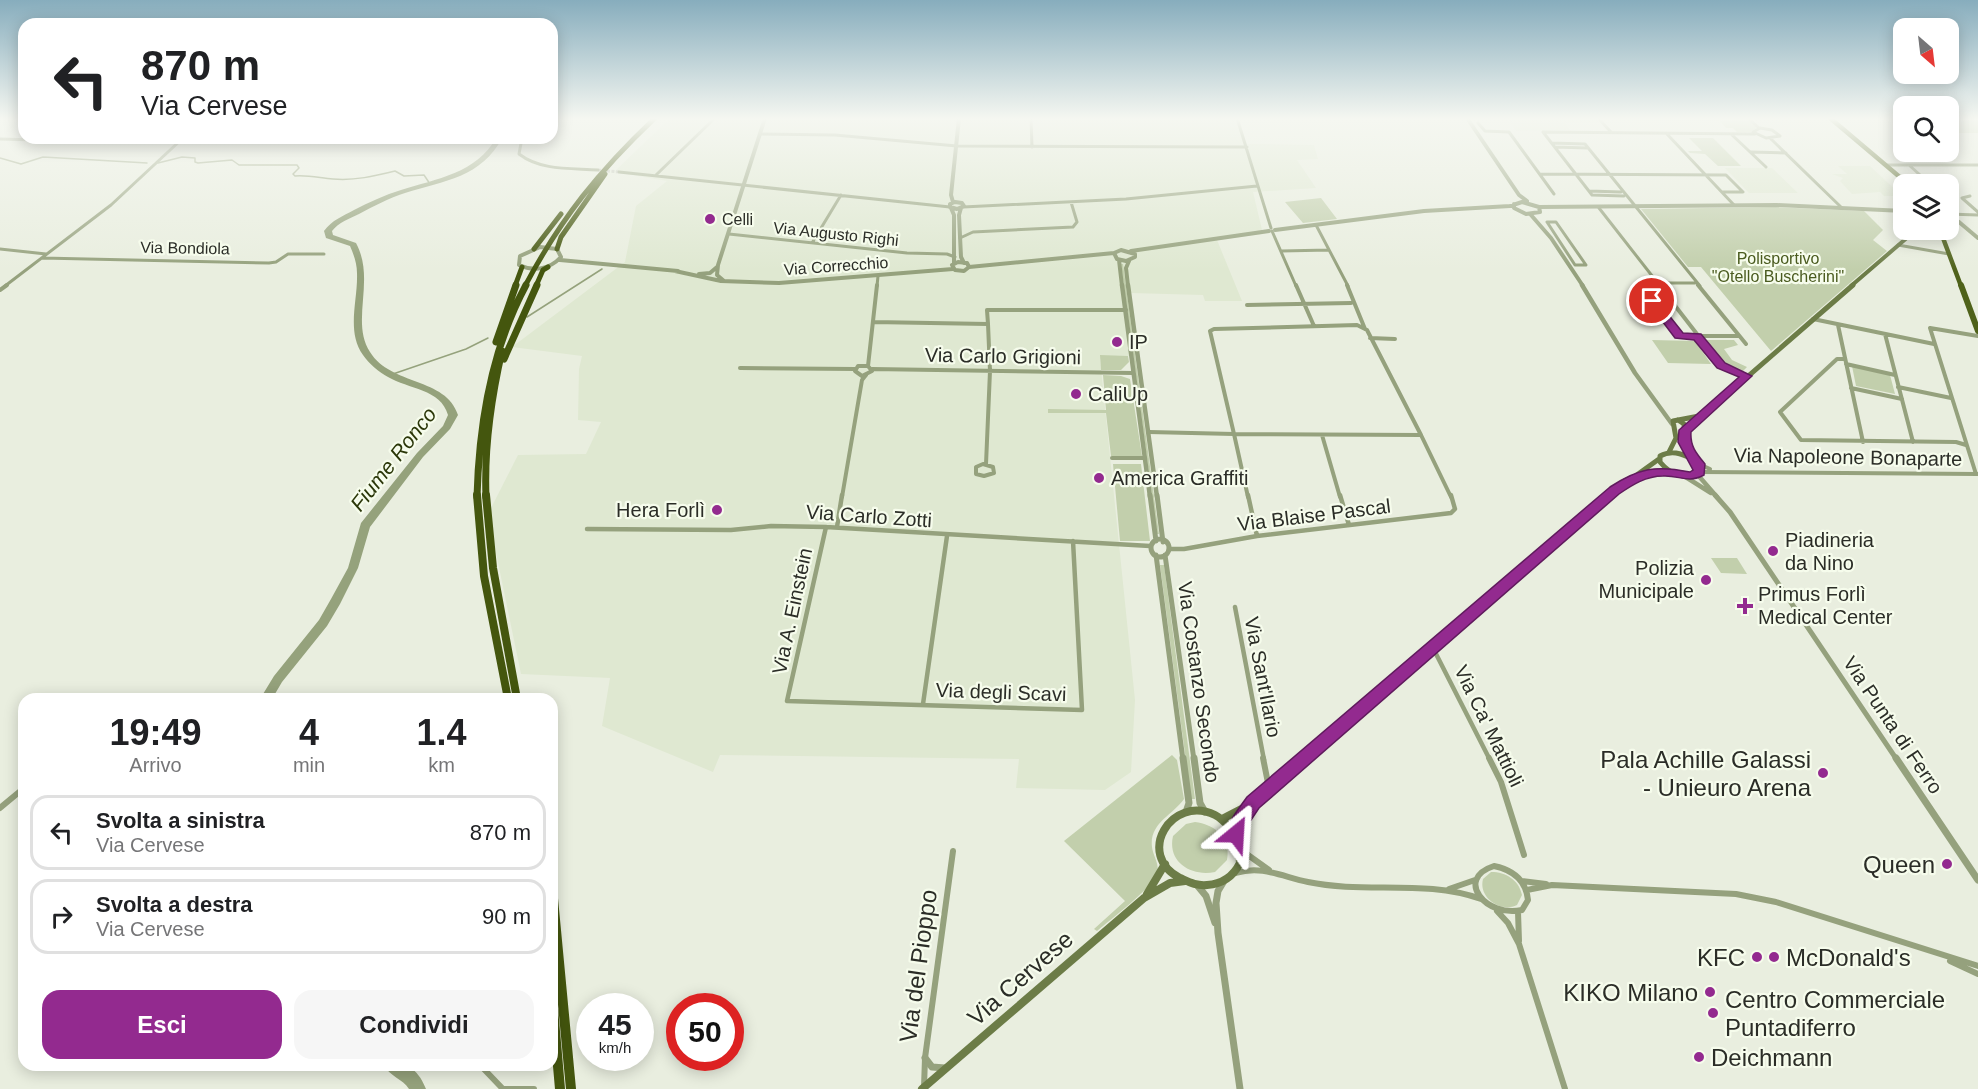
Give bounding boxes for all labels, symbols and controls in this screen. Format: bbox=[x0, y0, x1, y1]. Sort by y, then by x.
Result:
north arrow bbox=[1893, 18, 1959, 84]
map controls bbox=[1893, 18, 1959, 240]
icon: left bbox=[42, 42, 120, 120]
text: 870 m bbox=[141, 42, 260, 89]
text: Via Cervese bbox=[141, 91, 288, 121]
button: search bbox=[1893, 96, 1959, 162]
button: layers bbox=[1893, 174, 1959, 240]
place label: Celli bbox=[722, 211, 753, 228]
marker: Celli bbox=[703, 212, 717, 226]
street label: Via Augusto Righi bbox=[772, 219, 900, 249]
street label: Via Bondiola bbox=[140, 239, 230, 257]
park label: Polisportivo "Otello Buscherini" bbox=[1712, 250, 1844, 285]
street label: Via Correcchio bbox=[783, 254, 889, 278]
pin bbox=[1626, 275, 1677, 326]
icon: arrive bbox=[1635, 284, 1668, 317]
place label: IP bbox=[1129, 331, 1148, 353]
marker: IP bbox=[1110, 335, 1124, 349]
street label: Via Carlo Grigioni bbox=[925, 344, 1081, 368]
place label: CaliUp bbox=[1088, 383, 1148, 405]
marker: CaliUp bbox=[1069, 387, 1083, 401]
water label: Fiume Ronco bbox=[345, 402, 441, 515]
street label: Via Napoleone Bonaparte bbox=[1733, 444, 1963, 470]
place label: America Graffiti bbox=[1111, 467, 1248, 489]
marker: America Graffiti bbox=[1092, 471, 1106, 485]
street label: Via Blaise Pascal bbox=[1236, 495, 1392, 535]
place label: Hera Forlì bbox=[616, 499, 705, 521]
street label: Via Carlo Zotti bbox=[805, 501, 933, 531]
marker: Hera Forlì bbox=[710, 503, 724, 517]
place label: Piadineria da Nino bbox=[1785, 529, 1875, 574]
marker: Piadineria da Nino bbox=[1766, 544, 1780, 558]
street label: Via A. Einstein bbox=[768, 546, 816, 676]
place label: Polizia Municipale bbox=[1598, 557, 1695, 602]
marker: Polizia Municipale bbox=[1699, 573, 1713, 587]
street label: Via Costanzo Secondo bbox=[1174, 580, 1224, 784]
place label: Primus Forlì Medical Center bbox=[1758, 583, 1893, 628]
marker: Primus Forlì Medical Center bbox=[1736, 597, 1754, 615]
street label: Via Sant'Ilario bbox=[1241, 615, 1285, 739]
street label: Via Punta di Ferro bbox=[1839, 652, 1947, 798]
street label: Via Ca' Mattioli bbox=[1450, 662, 1528, 790]
street label: Via degli Scavi bbox=[935, 679, 1067, 705]
text: 19:49 bbox=[109, 712, 201, 753]
text: 4 bbox=[299, 712, 319, 753]
text: 1.4 bbox=[417, 712, 467, 753]
place label: Pala Achille Galassi - Unieuro Arena bbox=[1600, 746, 1812, 801]
text: Arrivo bbox=[129, 754, 182, 776]
text: min bbox=[293, 754, 325, 776]
text: km bbox=[428, 754, 455, 776]
marker: Pala Achille Galassi - Unieuro Arena bbox=[1816, 766, 1830, 780]
position arrow bbox=[1204, 802, 1268, 866]
text: Svolta a sinistra bbox=[96, 808, 265, 833]
icon: left bbox=[45, 816, 78, 849]
text: 870 m bbox=[470, 820, 531, 845]
text: Via Cervese bbox=[96, 834, 205, 856]
place label: Queen bbox=[1863, 851, 1935, 878]
marker: Queen bbox=[1940, 857, 1954, 871]
street label: Via del Pioppo bbox=[894, 888, 942, 1044]
text: Svolta a destra bbox=[96, 892, 253, 917]
icon: right bbox=[45, 900, 78, 933]
text: 90 m bbox=[482, 904, 531, 929]
text: Via Cervese bbox=[96, 918, 205, 940]
street label: Via Cervese bbox=[962, 925, 1078, 1031]
place label: KFC bbox=[1697, 944, 1745, 971]
place label: McDonald's bbox=[1786, 944, 1911, 971]
marker: KFC bbox=[1750, 950, 1764, 964]
marker: McDonald's bbox=[1767, 950, 1781, 964]
place label: KIKO Milano bbox=[1563, 979, 1698, 1006]
marker: KIKO Milano bbox=[1703, 985, 1717, 999]
place label: Centro Commerciale Puntadiferro bbox=[1725, 986, 1945, 1041]
button: Esci bbox=[42, 990, 282, 1059]
button: Condividi bbox=[294, 990, 534, 1059]
speed limit sign: 50 bbox=[666, 993, 744, 1071]
marker: Centro Commerciale Puntadiferro bbox=[1706, 1006, 1720, 1020]
text: 45 bbox=[598, 1008, 632, 1041]
text: km/h bbox=[599, 1039, 631, 1056]
place label: Deichmann bbox=[1711, 1044, 1832, 1071]
marker: Deichmann bbox=[1692, 1050, 1706, 1064]

